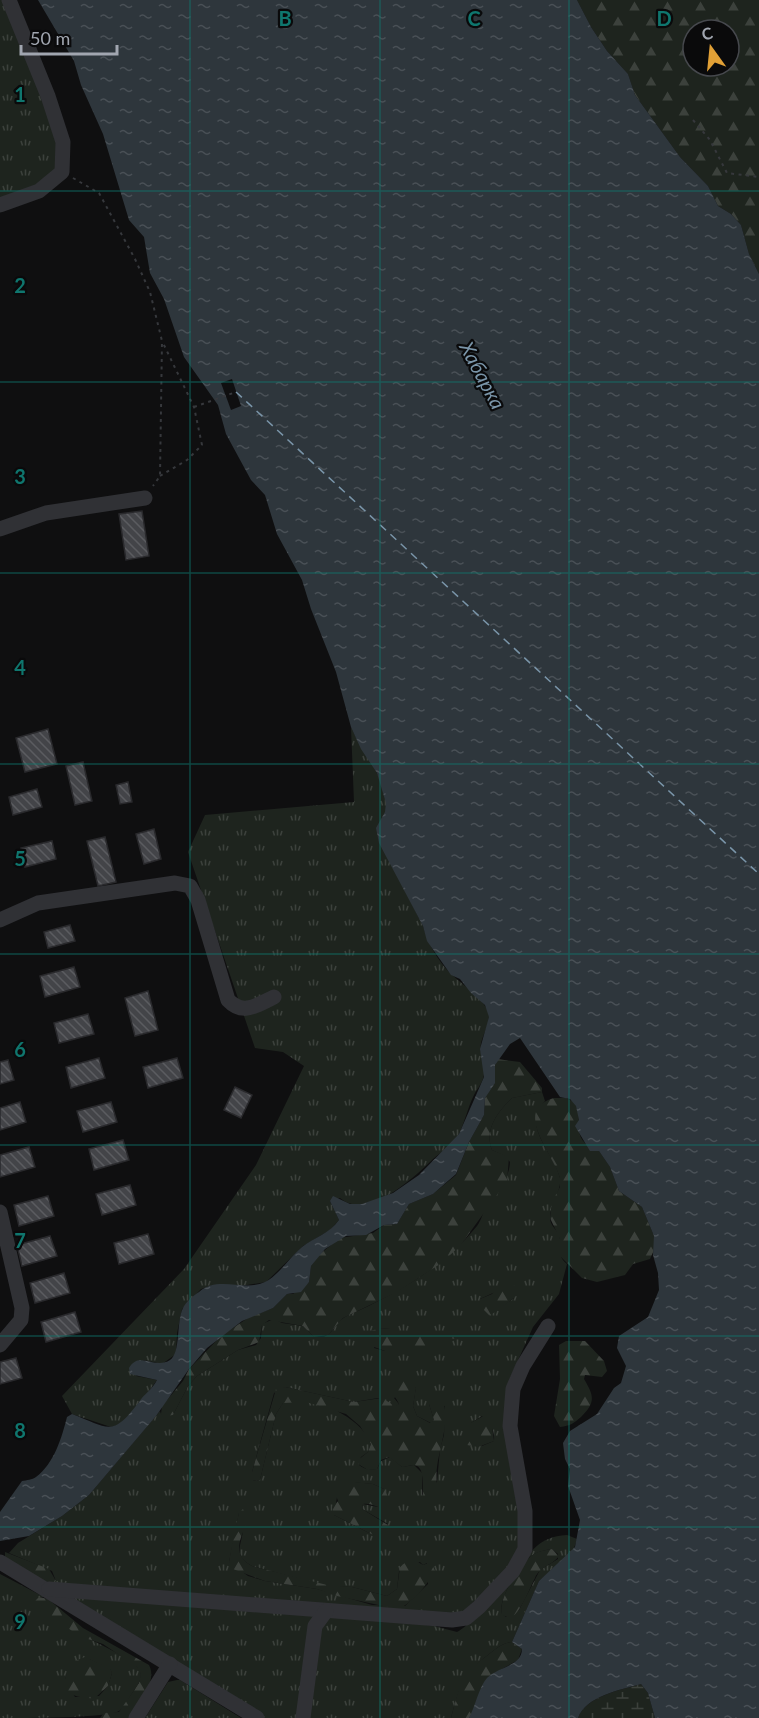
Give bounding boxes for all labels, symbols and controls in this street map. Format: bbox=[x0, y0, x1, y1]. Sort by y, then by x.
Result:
text: B bbox=[278, 6, 292, 30]
text: C bbox=[467, 6, 481, 30]
text: D bbox=[656, 6, 672, 30]
scale bar bbox=[21, 18, 117, 56]
north arrow bbox=[681, 18, 741, 78]
text: С bbox=[699, 22, 715, 44]
text: 50 m bbox=[30, 27, 70, 49]
text: 1 bbox=[14, 82, 26, 106]
text: 2 bbox=[14, 273, 26, 297]
water label: Хабарка bbox=[455, 336, 511, 413]
text: 3 bbox=[14, 464, 26, 488]
text: 4 bbox=[14, 655, 26, 679]
text: 5 bbox=[14, 846, 26, 870]
text: 6 bbox=[14, 1037, 26, 1061]
text: 7 bbox=[14, 1228, 26, 1252]
text: 8 bbox=[14, 1418, 26, 1442]
text: 9 bbox=[14, 1609, 26, 1633]

